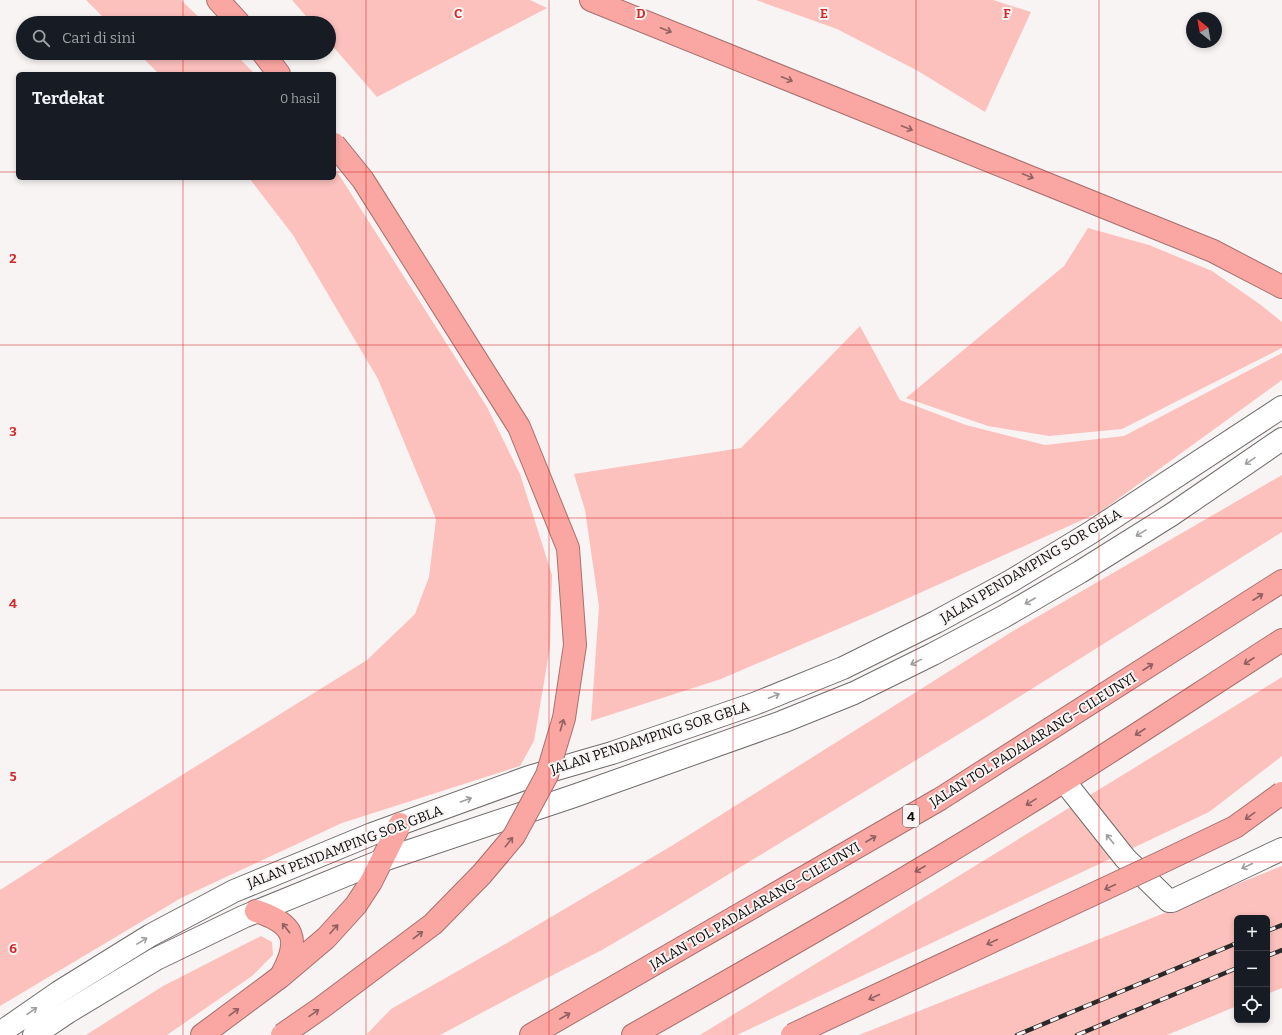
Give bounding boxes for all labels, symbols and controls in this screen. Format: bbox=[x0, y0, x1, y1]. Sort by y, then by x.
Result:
text: C bbox=[454, 6, 462, 21]
text: D bbox=[636, 6, 646, 21]
text: E bbox=[820, 6, 828, 21]
text: F bbox=[1003, 6, 1011, 21]
north arrow bbox=[1186, 12, 1222, 48]
search box bbox=[16, 16, 336, 60]
icon: search bbox=[30, 27, 52, 49]
one-way arrow bbox=[660, 27, 672, 35]
text: Cari di sini bbox=[62, 29, 135, 47]
one-way arrow bbox=[780, 76, 792, 83]
text: Terdekat bbox=[32, 88, 104, 109]
text: 0 hasil bbox=[280, 91, 320, 106]
one-way arrow bbox=[901, 124, 913, 132]
one-way arrow bbox=[1021, 173, 1033, 181]
text: 2 bbox=[9, 251, 17, 266]
text: 3 bbox=[9, 424, 17, 439]
one-way arrow bbox=[1244, 457, 1255, 465]
street label: JALAN PENDAMPING SOR GBLA bbox=[937, 505, 1125, 627]
one-way arrow bbox=[1136, 529, 1147, 538]
one-way arrow bbox=[1252, 593, 1263, 601]
text: 4 bbox=[9, 596, 17, 611]
one-way arrow bbox=[1024, 597, 1036, 605]
one-way arrow bbox=[1244, 657, 1255, 665]
one-way arrow bbox=[910, 659, 922, 666]
one-way arrow bbox=[1142, 663, 1153, 671]
street label: JALAN TOL PADALARANG–CILEUNYI bbox=[926, 669, 1139, 811]
one-way arrow bbox=[768, 691, 780, 699]
street label: JALAN PENDAMPING SOR GBLA bbox=[547, 698, 752, 779]
one-way arrow bbox=[559, 719, 566, 732]
one-way arrow bbox=[1135, 728, 1146, 736]
text: 5 bbox=[9, 769, 17, 784]
one-way arrow bbox=[459, 796, 471, 804]
one-way arrow bbox=[1026, 798, 1037, 806]
street label: JALAN PENDAMPING SOR GBLA bbox=[244, 802, 445, 893]
road number: 4 bbox=[903, 805, 919, 827]
one-way arrow bbox=[1245, 812, 1256, 820]
one-way arrow bbox=[1106, 833, 1114, 844]
one-way arrow bbox=[865, 834, 877, 842]
one-way arrow bbox=[504, 837, 513, 848]
street label: JALAN TOL PADALARANG–CILEUNYI bbox=[646, 839, 863, 974]
one-way arrow bbox=[1241, 863, 1253, 870]
one-way arrow bbox=[914, 866, 926, 874]
one-way arrow bbox=[1104, 884, 1116, 891]
map controls bbox=[1234, 915, 1270, 1023]
button: + bbox=[1234, 915, 1270, 951]
one-way arrow bbox=[282, 923, 290, 934]
one-way arrow bbox=[329, 924, 339, 934]
one-way arrow bbox=[412, 931, 423, 939]
one-way arrow bbox=[136, 937, 147, 945]
one-way arrow bbox=[986, 939, 998, 946]
text: 6 bbox=[9, 941, 17, 956]
button: − bbox=[1234, 951, 1270, 987]
button: locate bbox=[1234, 987, 1270, 1023]
one-way arrow bbox=[868, 994, 880, 1001]
one-way arrow bbox=[26, 1007, 37, 1015]
one-way arrow bbox=[228, 1007, 239, 1016]
one-way arrow bbox=[308, 1009, 319, 1017]
one-way arrow bbox=[559, 1012, 571, 1020]

